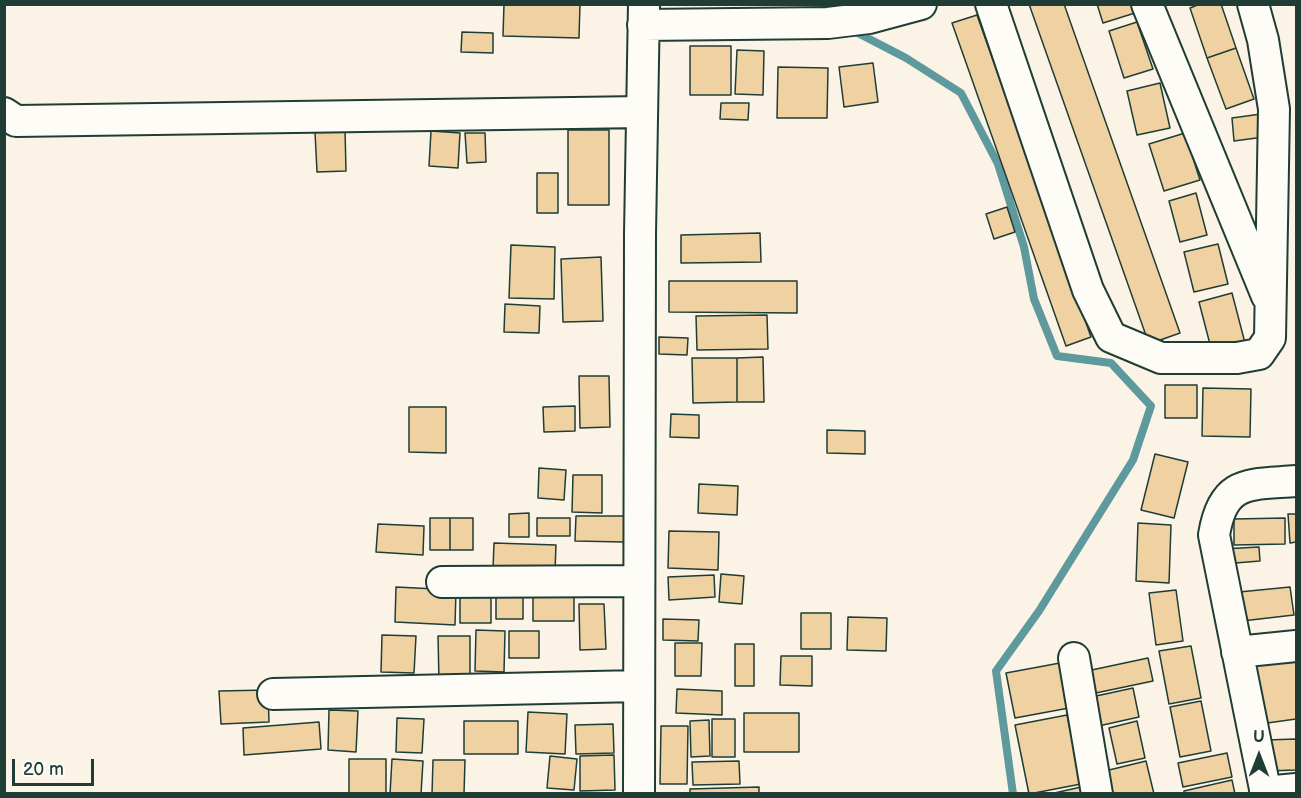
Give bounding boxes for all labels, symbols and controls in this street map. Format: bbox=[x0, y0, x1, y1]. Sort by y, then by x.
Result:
north arrow bbox=[1229, 726, 1289, 786]
text: U bbox=[1253, 728, 1265, 747]
scale bar bbox=[15, 747, 98, 785]
text: 20 m bbox=[23, 759, 64, 780]

